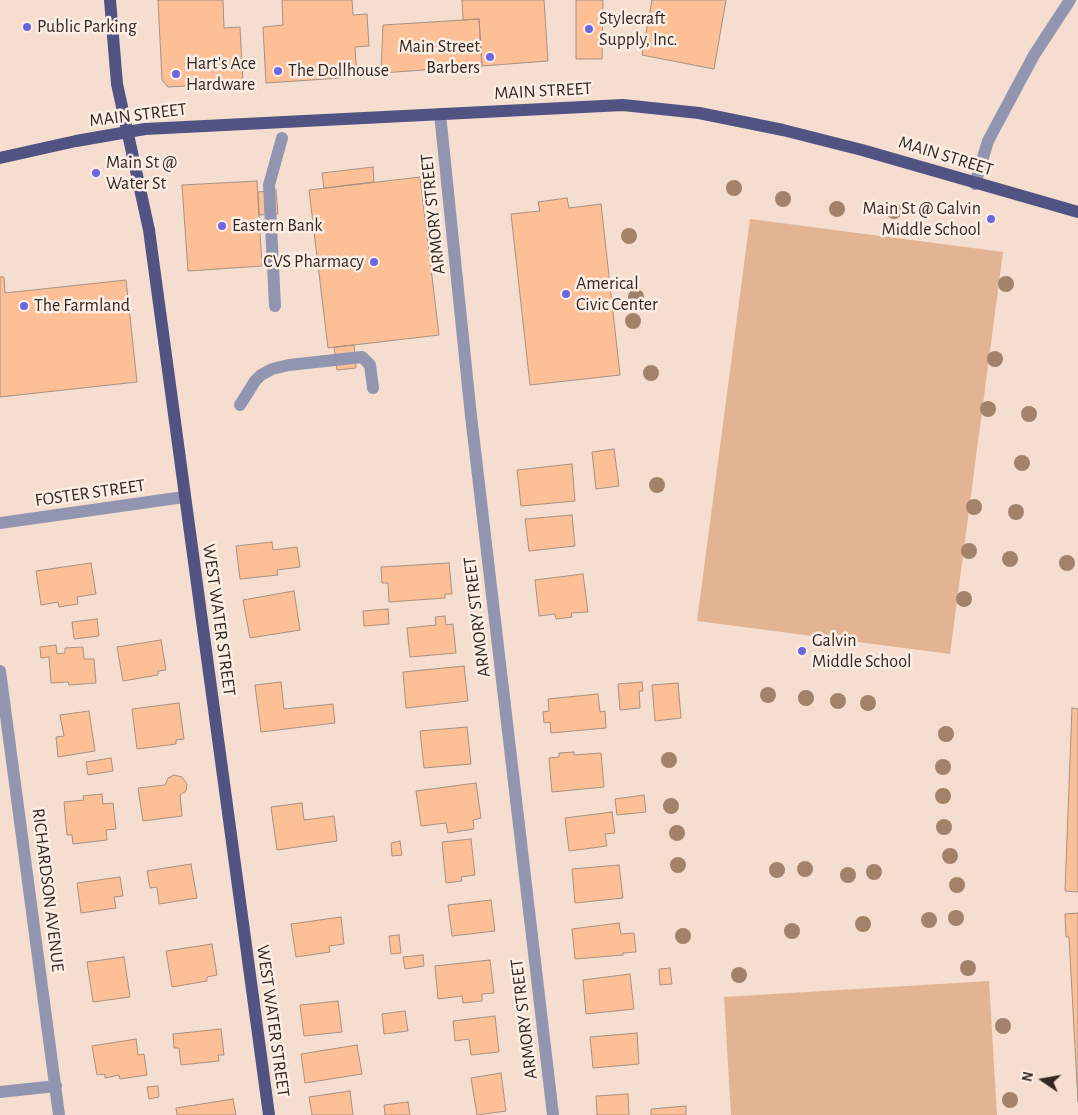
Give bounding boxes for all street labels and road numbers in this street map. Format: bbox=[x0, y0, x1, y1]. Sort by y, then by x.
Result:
street label: MAIN STREET bbox=[494, 78, 592, 104]
street label: MAIN STREET bbox=[88, 98, 188, 132]
street label: MAIN STREET bbox=[896, 131, 996, 181]
street label: ARMORY STREET bbox=[416, 153, 450, 275]
street label: FOSTER STREET bbox=[33, 475, 147, 511]
street label: WEST WATER STREET bbox=[198, 543, 240, 697]
street label: ARMORY STREET bbox=[459, 556, 495, 678]
street label: RICHARDSON AVENUE bbox=[27, 807, 69, 973]
street label: WEST WATER STREET bbox=[252, 944, 294, 1098]
street label: ARMORY STREET bbox=[506, 958, 542, 1080]

